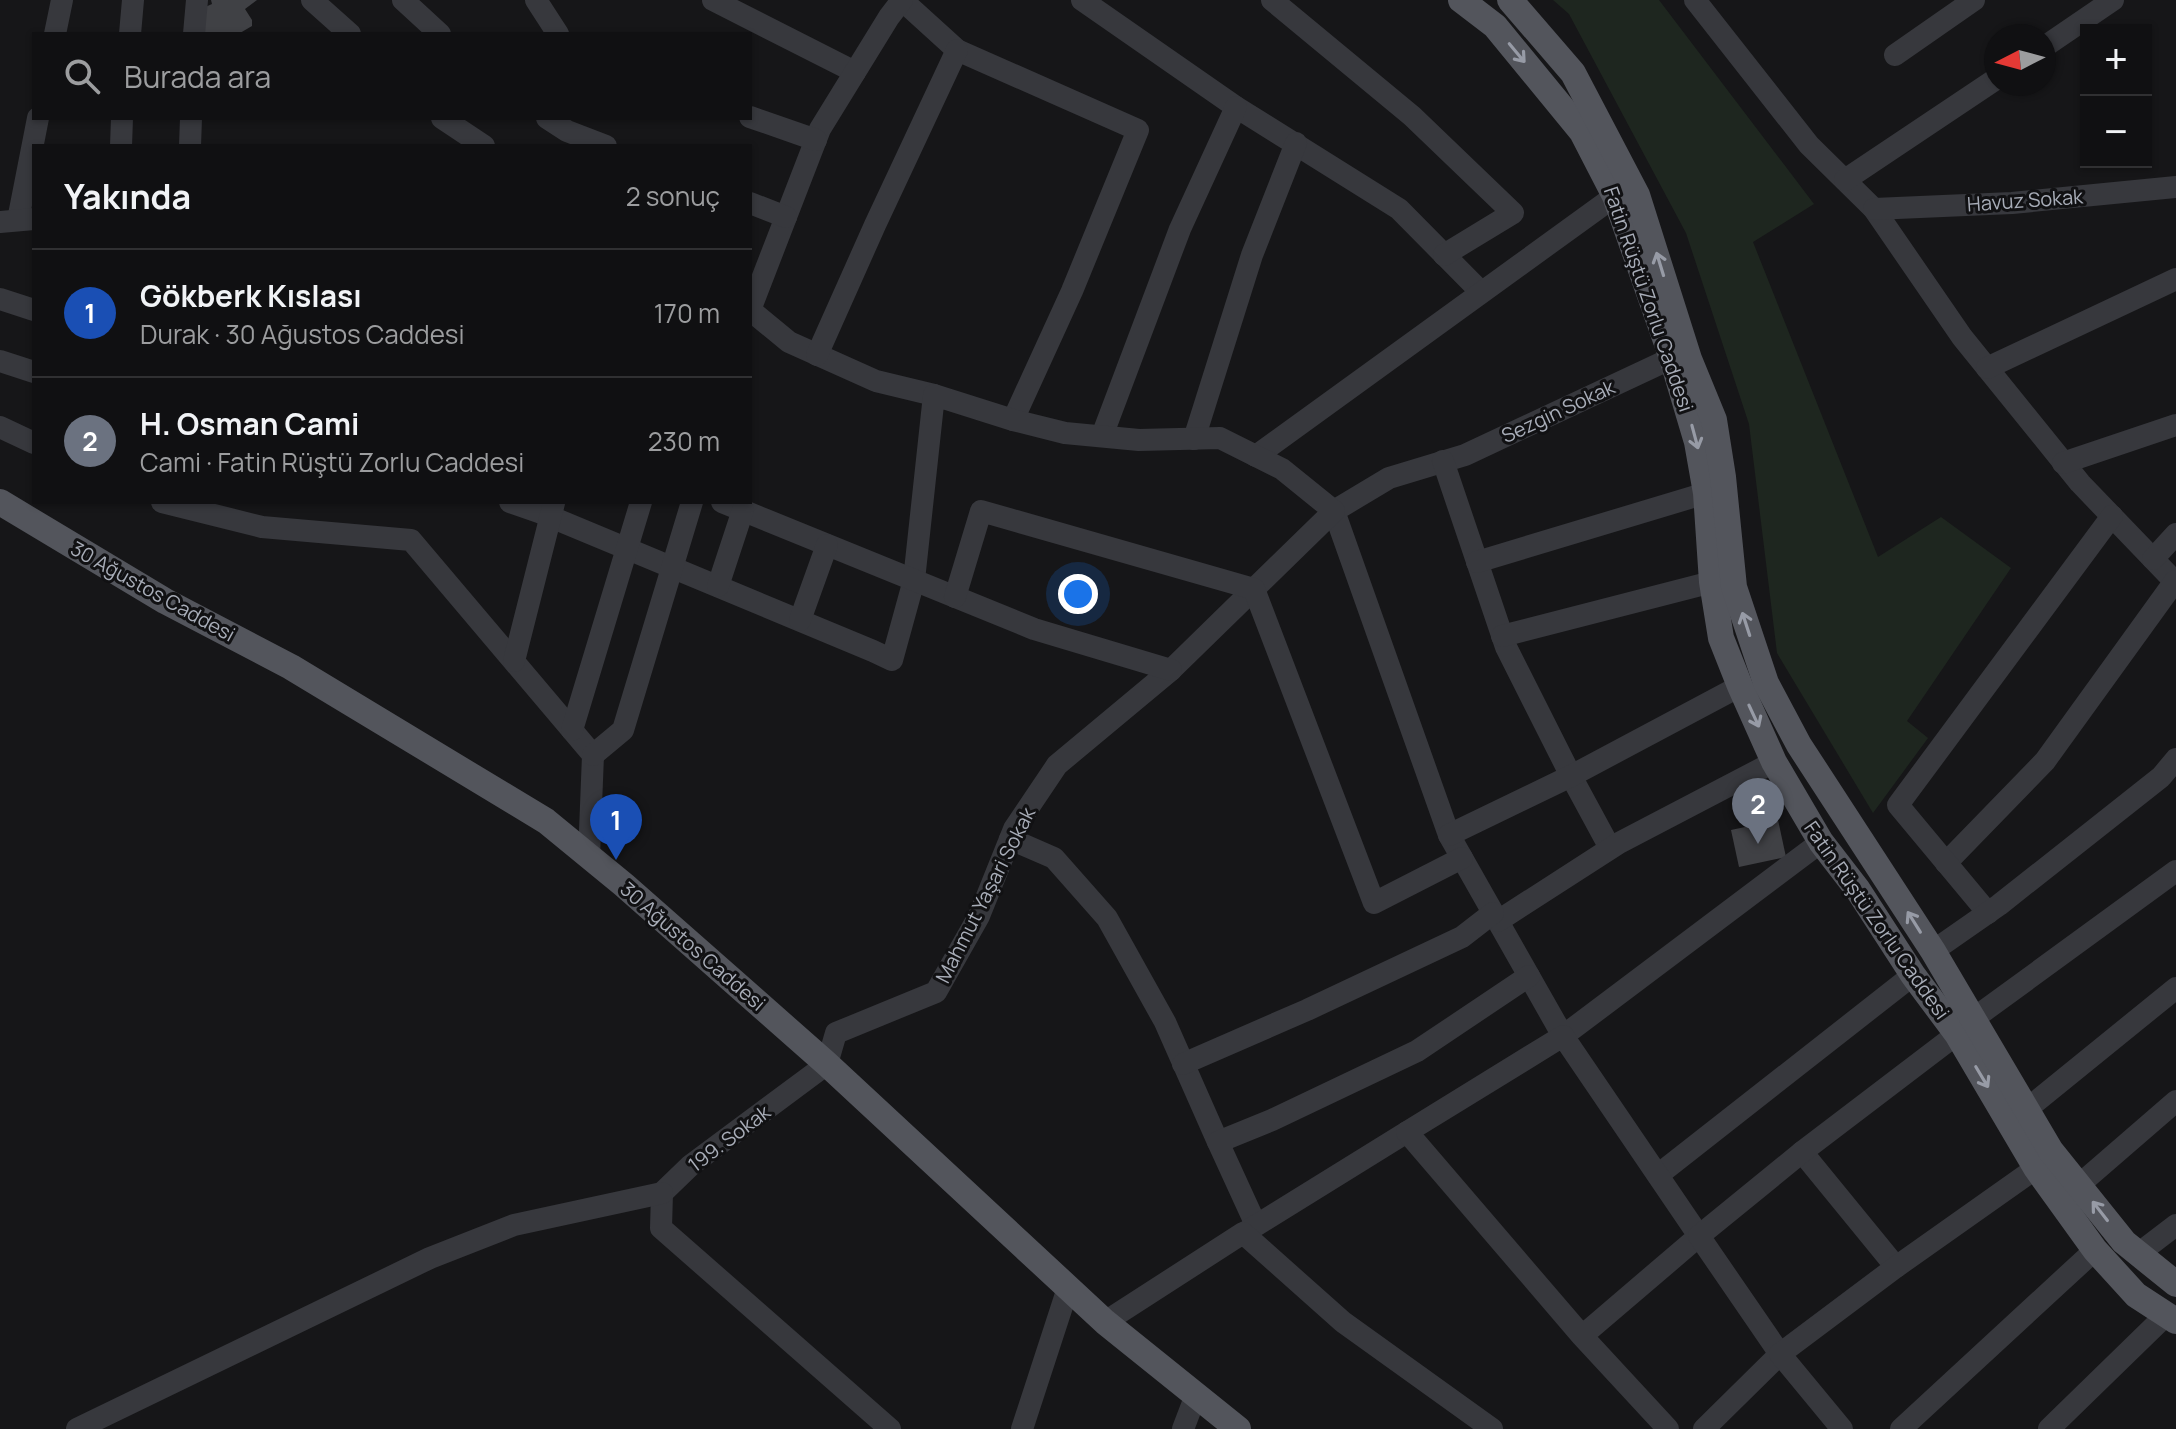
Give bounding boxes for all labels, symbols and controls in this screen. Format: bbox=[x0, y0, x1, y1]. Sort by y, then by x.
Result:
north arrow bbox=[1984, 24, 2056, 96]
map controls bbox=[2080, 24, 2152, 168]
button: + bbox=[2080, 24, 2152, 96]
search box bbox=[32, 32, 752, 120]
one-way arrow bbox=[1509, 42, 1526, 63]
icon: search bbox=[60, 54, 104, 98]
text: Burada ara bbox=[124, 56, 271, 97]
button: − bbox=[2080, 96, 2152, 168]
text: Yakında bbox=[64, 173, 191, 219]
text: 2 sonuç bbox=[626, 178, 720, 214]
street label: Havuz Sokak bbox=[1966, 182, 2085, 218]
street label: Fatin Rüştü Zorlu Caddesi bbox=[1598, 183, 1700, 415]
one-way arrow bbox=[1652, 252, 1667, 278]
text: Gökberk Kıslası bbox=[140, 275, 362, 316]
text: 1 bbox=[84, 295, 96, 331]
text: 170 m bbox=[654, 295, 720, 331]
text: Durak · 30 Ağustos Caddesi bbox=[140, 316, 465, 352]
street label: Sezgin Sokak bbox=[1497, 373, 1620, 449]
text: H. Osman Cami bbox=[140, 403, 359, 444]
text: 2 bbox=[82, 423, 98, 459]
text: 230 m bbox=[648, 423, 720, 459]
one-way arrow bbox=[1689, 423, 1704, 449]
text: Cami · Fatin Rüştü Zorlu Caddesi bbox=[140, 444, 524, 480]
street label: 30 Ağustos Caddesi bbox=[66, 535, 240, 647]
your location bbox=[1058, 574, 1098, 614]
one-way arrow bbox=[1738, 612, 1753, 637]
one-way arrow bbox=[1747, 704, 1762, 728]
pin: 2 bbox=[1732, 778, 1784, 844]
pin: 1 bbox=[590, 794, 642, 860]
street label: Mahmut Yaşari Sokak bbox=[929, 802, 1042, 988]
street label: Fatin Rüştü Zorlu Caddesi bbox=[1798, 816, 1956, 1024]
street label: 30 Ağustos Caddesi bbox=[615, 875, 771, 1017]
one-way arrow bbox=[1906, 911, 1922, 934]
one-way arrow bbox=[1974, 1065, 1990, 1088]
street label: 199. Sokak bbox=[682, 1098, 776, 1178]
one-way arrow bbox=[2091, 1201, 2108, 1222]

